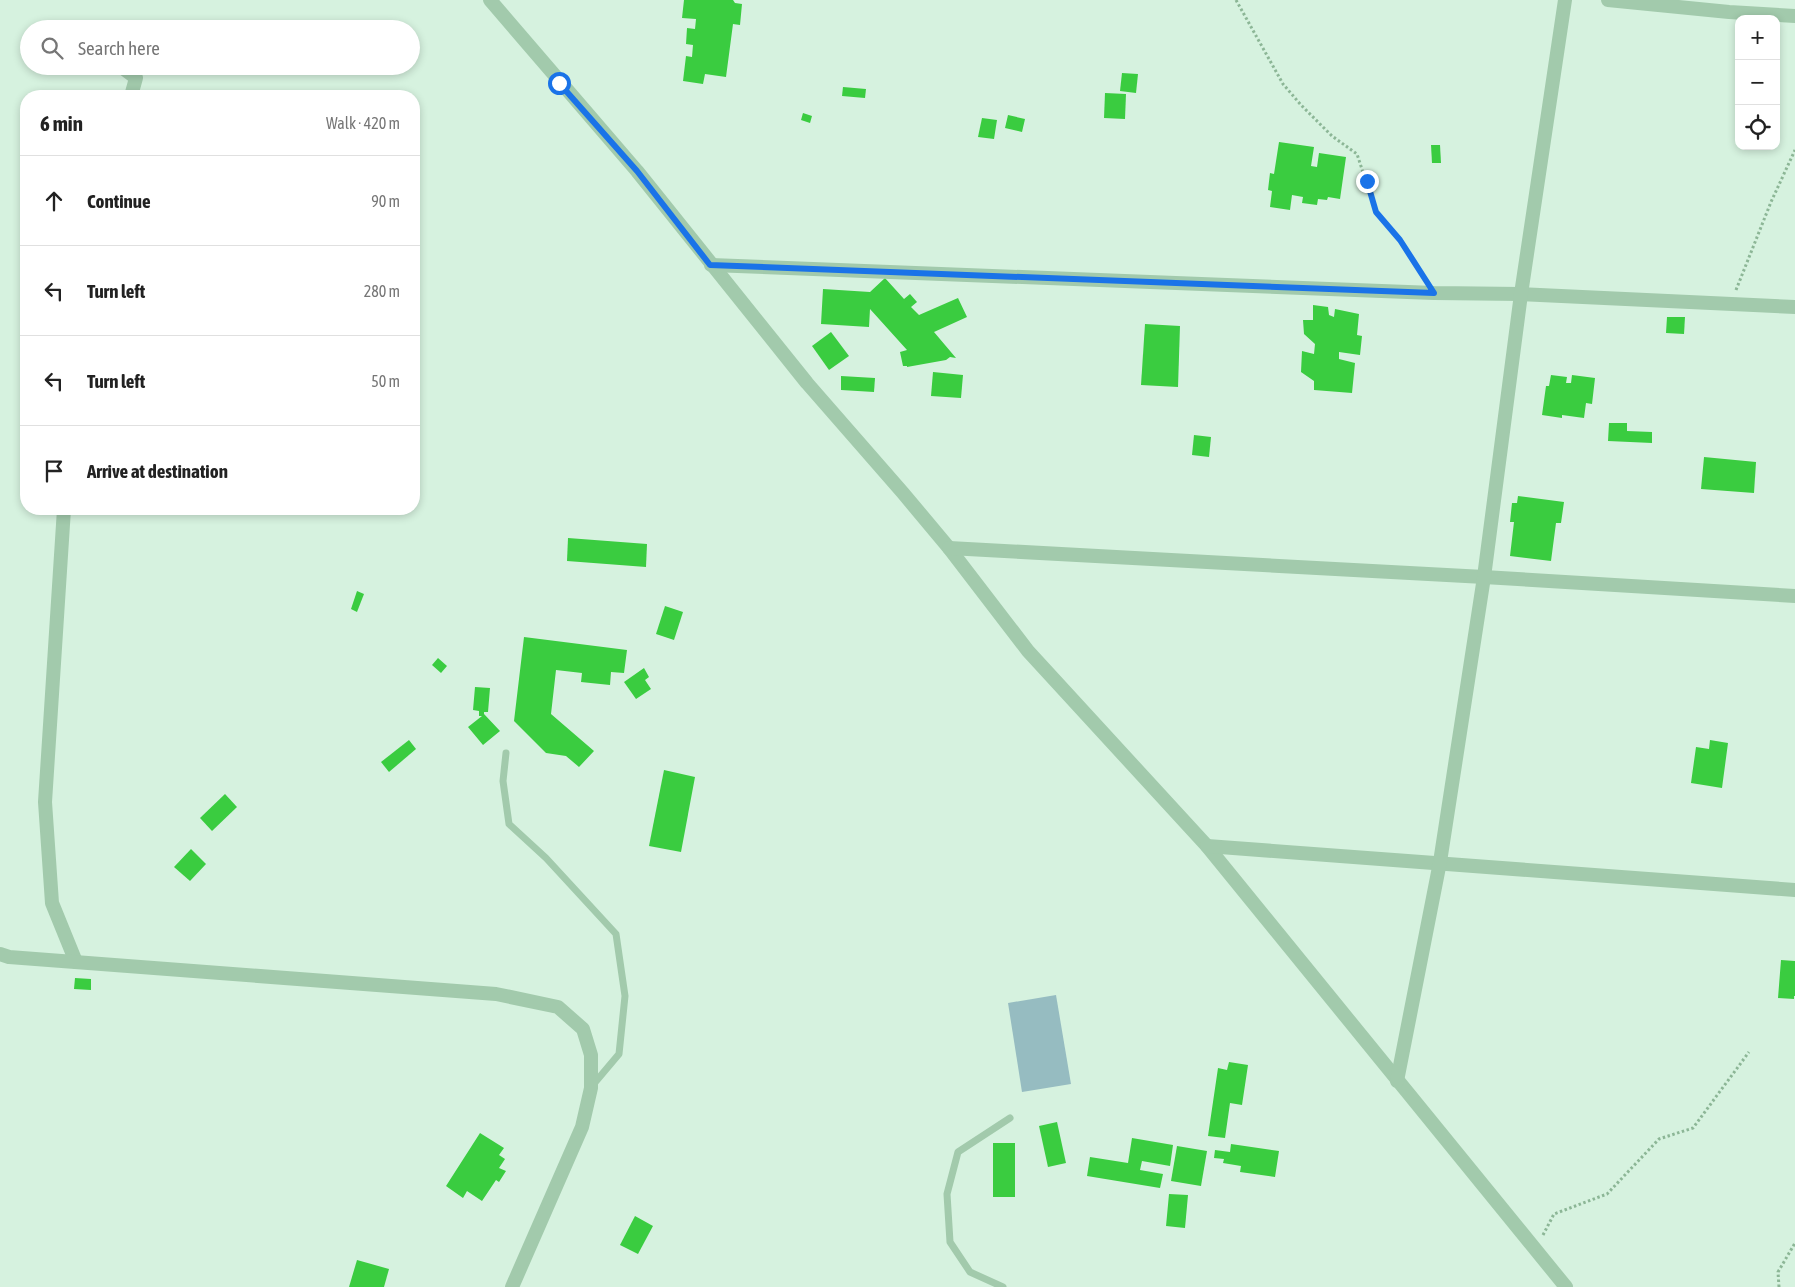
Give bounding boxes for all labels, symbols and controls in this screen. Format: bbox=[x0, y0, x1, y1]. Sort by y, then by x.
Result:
map controls bbox=[1735, 15, 1780, 150]
button: + bbox=[1735, 15, 1780, 60]
search box bbox=[20, 20, 420, 75]
icon: search bbox=[38, 34, 66, 62]
text: Search here bbox=[78, 37, 160, 59]
button: − bbox=[1735, 60, 1780, 105]
route start bbox=[548, 72, 571, 95]
button: locate bbox=[1735, 105, 1780, 150]
text: 6 min bbox=[40, 111, 83, 135]
text: Walk · 420 m bbox=[326, 114, 400, 132]
route end bbox=[1356, 170, 1379, 193]
icon: ahead bbox=[40, 187, 68, 215]
text: Continue bbox=[87, 190, 151, 212]
text: 90 m bbox=[371, 192, 400, 210]
icon: left bbox=[40, 277, 68, 305]
text: Turn left bbox=[87, 280, 145, 302]
text: 280 m bbox=[364, 282, 400, 300]
icon: left bbox=[40, 367, 68, 395]
text: Turn left bbox=[87, 370, 145, 392]
text: 50 m bbox=[371, 372, 400, 390]
icon: arrive bbox=[40, 457, 68, 485]
text: Arrive at destination bbox=[87, 460, 228, 482]

